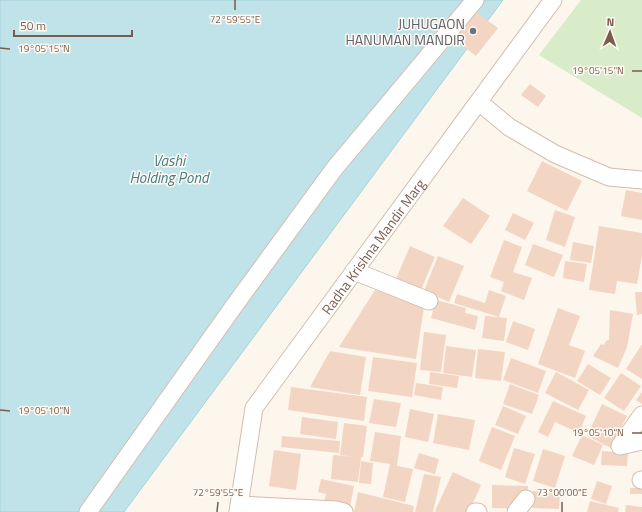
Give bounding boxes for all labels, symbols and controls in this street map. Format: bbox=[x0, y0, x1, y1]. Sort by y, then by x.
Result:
scale bar bbox=[14, 12, 132, 38]
text: 72°59'55"E bbox=[210, 12, 261, 27]
north arrow bbox=[590, 12, 630, 52]
place label: JUHUGAON HANUMAN MANDIR bbox=[345, 13, 465, 50]
text: N bbox=[606, 14, 614, 30]
text: 50 m bbox=[20, 16, 46, 35]
marker: JUHUGAON HANUMAN MANDIR bbox=[468, 26, 478, 36]
text: 19°05'15"N bbox=[18, 41, 70, 56]
text: 19°05'15"N bbox=[572, 63, 624, 78]
water label: Vashi Holding Pond bbox=[130, 149, 210, 189]
street label: Radha Krishna Mandir Marg bbox=[316, 174, 430, 318]
text: 19°05'10"N bbox=[18, 403, 70, 418]
text: 19°05'10"N bbox=[572, 425, 624, 440]
text: 72°59'55"E bbox=[193, 485, 244, 500]
text: 73°00'00"E bbox=[537, 485, 588, 500]

